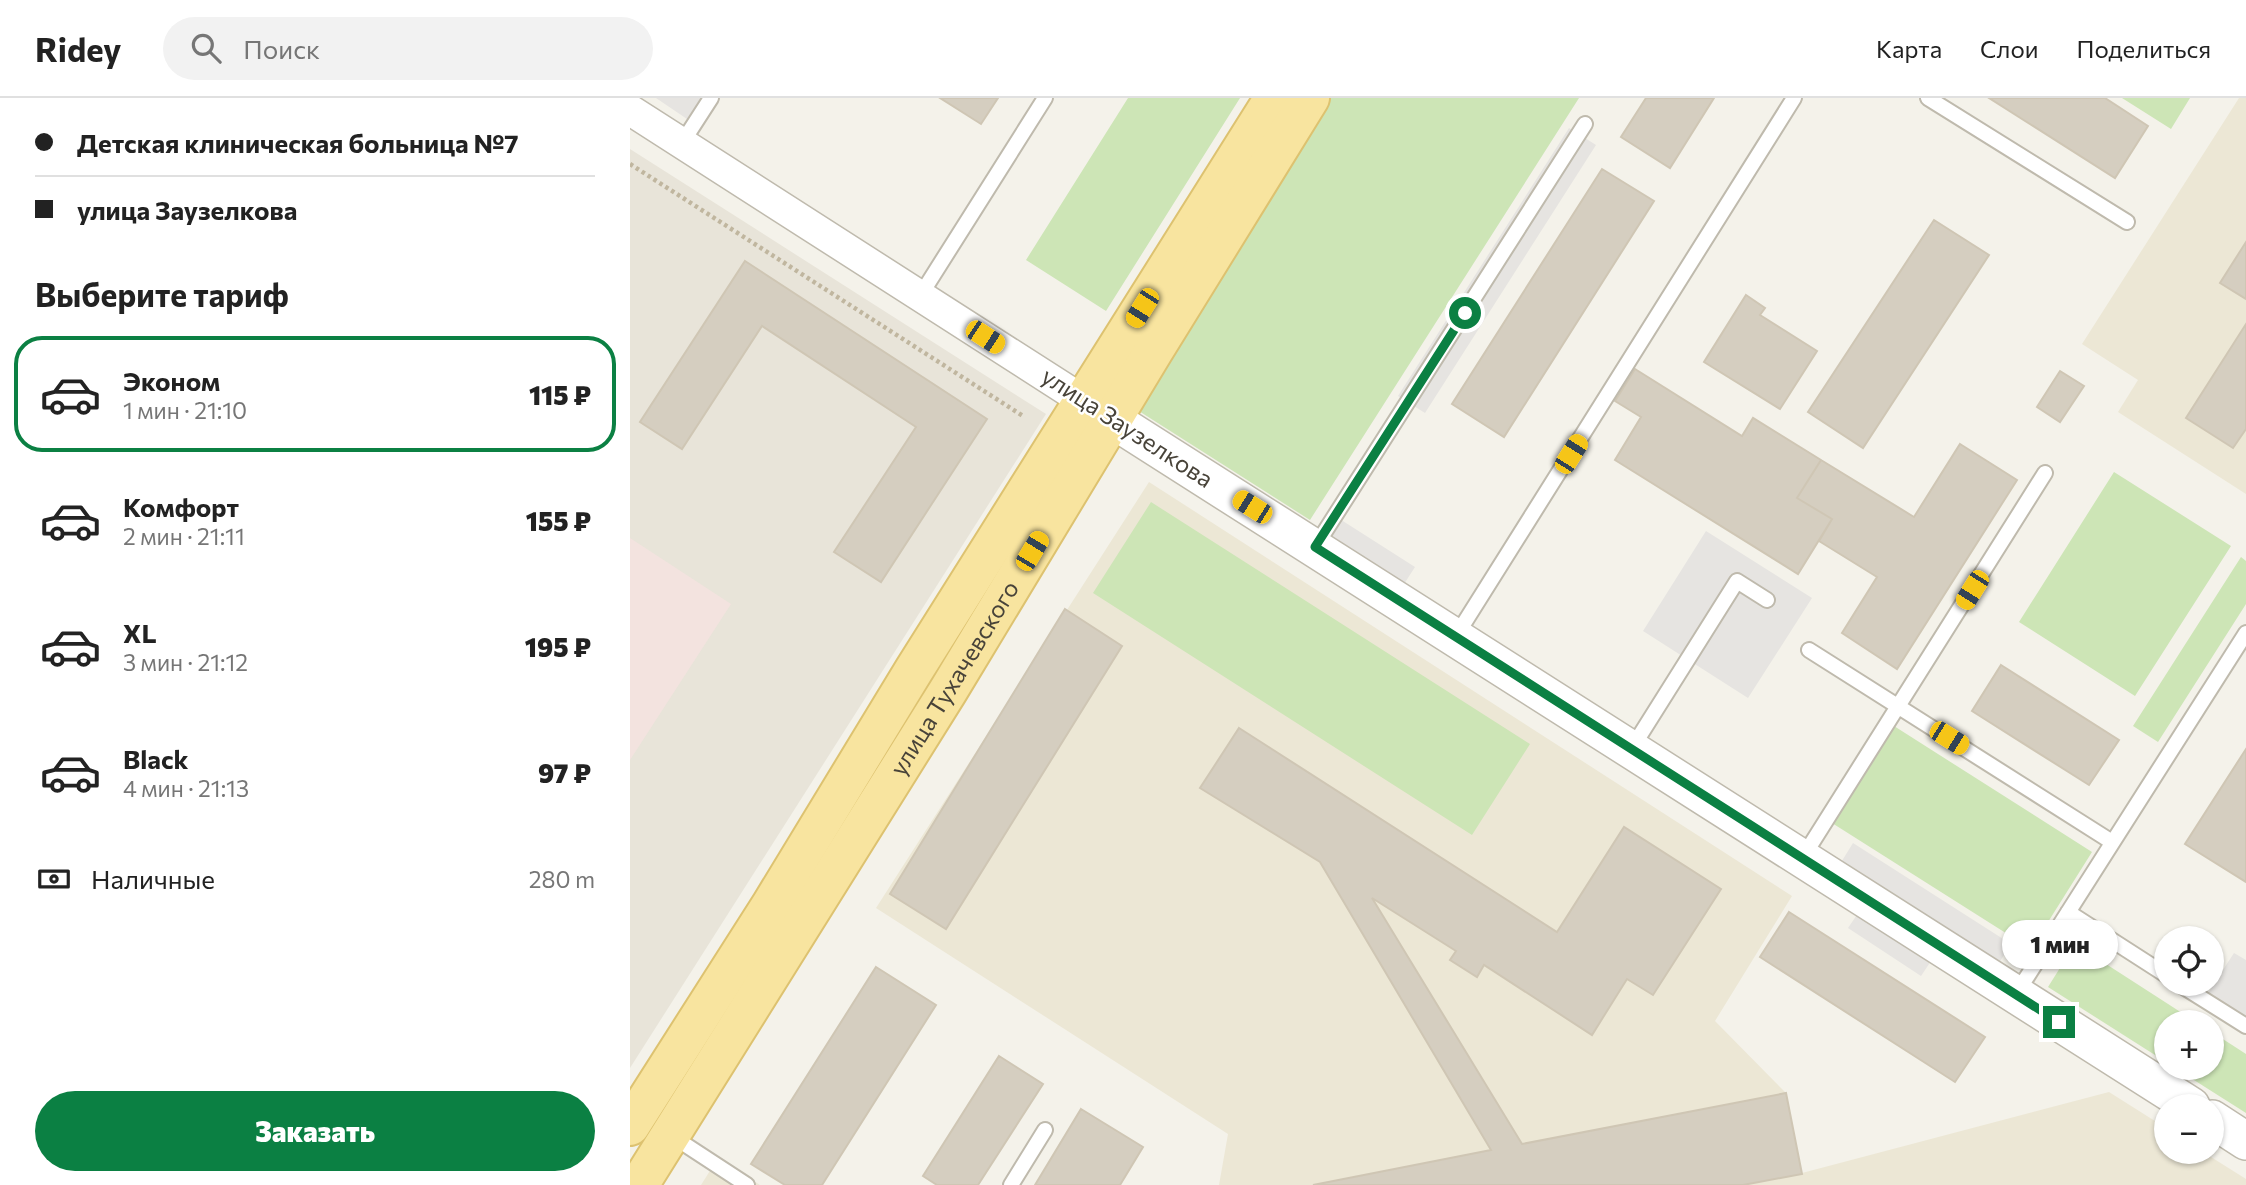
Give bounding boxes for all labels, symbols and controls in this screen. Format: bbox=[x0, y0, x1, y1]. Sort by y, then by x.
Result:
search box bbox=[163, 17, 653, 80]
text: Ridey bbox=[35, 28, 121, 69]
icon: search bbox=[187, 29, 225, 67]
text: Поиск bbox=[243, 33, 320, 64]
text: Карта bbox=[1876, 34, 1942, 63]
text: Слои bbox=[1980, 34, 2038, 63]
text: Поделиться bbox=[2076, 34, 2211, 63]
text: Детская клиническая больница №7 bbox=[77, 127, 519, 158]
text: улица Заузелкова bbox=[77, 194, 297, 225]
text: Выберите тариф bbox=[35, 274, 289, 314]
car bbox=[1122, 285, 1163, 331]
route start bbox=[1449, 297, 1481, 329]
car bbox=[962, 317, 1009, 357]
street label: улица Заузелкова bbox=[1037, 361, 1219, 493]
icon: car bbox=[39, 363, 102, 426]
text: Эконом bbox=[123, 365, 220, 396]
text: 115 ₽ bbox=[529, 379, 591, 410]
text: 1 мин · 21:10 bbox=[123, 396, 247, 424]
car bbox=[1551, 431, 1592, 477]
car bbox=[1229, 487, 1276, 527]
icon: car bbox=[39, 489, 102, 552]
text: Комфорт bbox=[123, 491, 239, 522]
text: 155 ₽ bbox=[526, 505, 591, 536]
text: 2 мин · 21:11 bbox=[123, 522, 245, 550]
car bbox=[1013, 528, 1052, 574]
car bbox=[1952, 567, 1993, 613]
street label: улица Тухачевского bbox=[883, 575, 1024, 780]
icon: car bbox=[39, 615, 102, 678]
text: XL bbox=[123, 617, 157, 648]
text: 195 ₽ bbox=[525, 631, 591, 662]
text: 3 мин · 21:12 bbox=[123, 648, 248, 676]
car bbox=[1926, 718, 1973, 758]
icon: car bbox=[39, 741, 102, 804]
text: Black bbox=[123, 743, 189, 774]
text: 97 ₽ bbox=[538, 757, 591, 788]
text: 4 мин · 21:13 bbox=[123, 774, 249, 802]
icon: cash bbox=[35, 860, 73, 898]
text: Наличные bbox=[91, 863, 215, 894]
text: 280 m bbox=[529, 865, 595, 893]
callout: 1 мин bbox=[2001, 920, 2117, 970]
map controls bbox=[2154, 926, 2224, 1164]
button: locate bbox=[2154, 926, 2224, 996]
text: 1 мин bbox=[2030, 930, 2090, 958]
route end bbox=[2043, 1006, 2075, 1038]
button: + bbox=[2154, 1010, 2224, 1080]
button: Заказать bbox=[35, 1091, 595, 1171]
button: − bbox=[2154, 1094, 2224, 1164]

